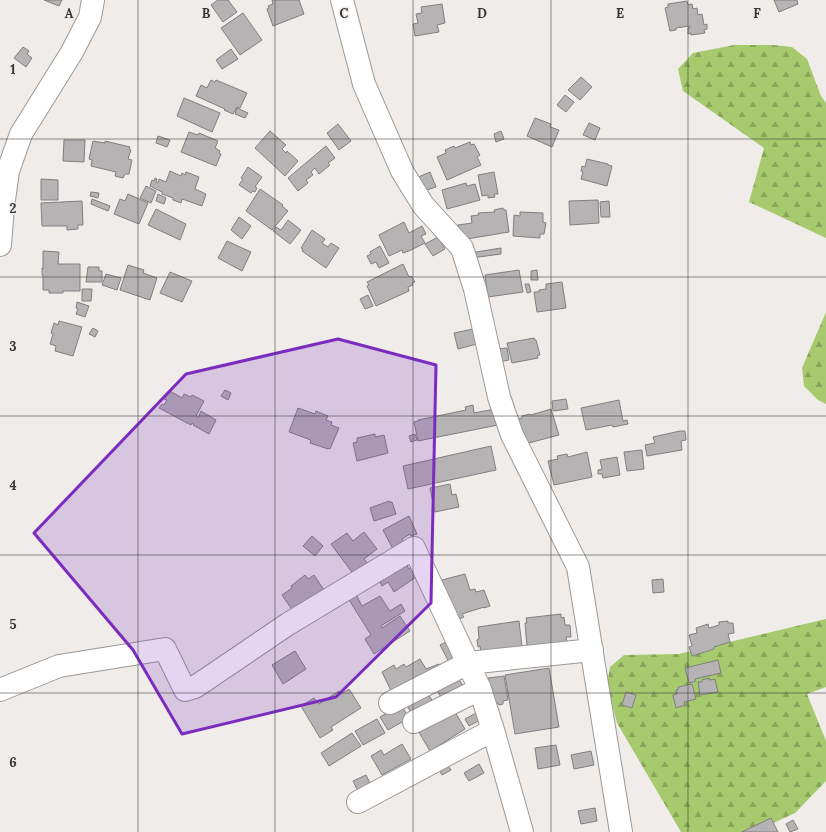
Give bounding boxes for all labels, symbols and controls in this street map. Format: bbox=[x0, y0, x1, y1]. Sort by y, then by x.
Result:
text: A bbox=[65, 5, 74, 22]
text: B bbox=[202, 5, 211, 22]
text: C bbox=[340, 5, 349, 22]
text: D bbox=[477, 5, 487, 22]
text: E bbox=[616, 5, 624, 22]
text: F bbox=[753, 5, 761, 22]
text: 1 bbox=[10, 61, 16, 78]
text: 2 bbox=[10, 200, 17, 217]
text: 3 bbox=[9, 338, 17, 355]
text: 4 bbox=[9, 477, 17, 494]
text: 5 bbox=[9, 616, 17, 633]
text: 6 bbox=[9, 754, 17, 771]

